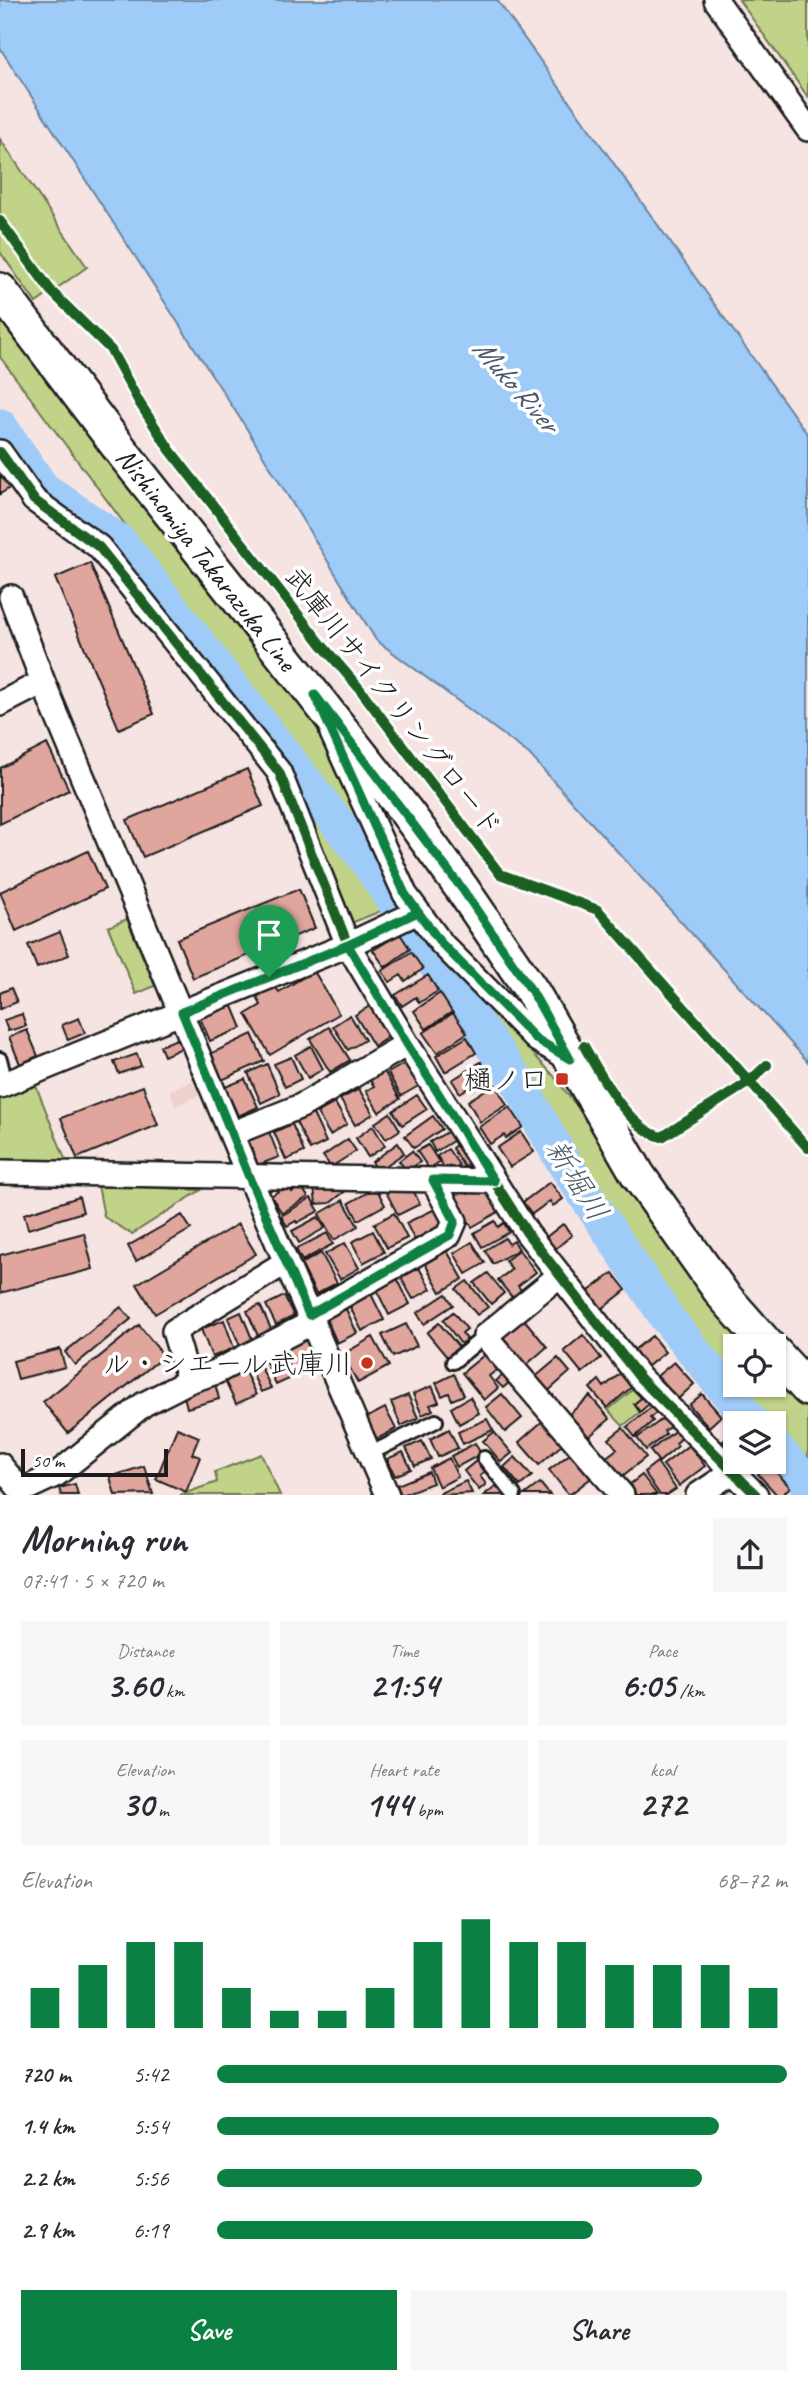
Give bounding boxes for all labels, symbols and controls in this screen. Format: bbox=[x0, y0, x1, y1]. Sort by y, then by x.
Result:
water label: Muko River bbox=[465, 330, 571, 444]
street label: Nishinomiya Takarazuka Line bbox=[109, 441, 306, 679]
street label: 武庫川サイクリングロード bbox=[277, 559, 510, 843]
pin bbox=[239, 905, 299, 977]
icon: arrive bbox=[250, 916, 288, 954]
place label: 樋ノ口 bbox=[464, 1062, 548, 1097]
marker: 樋ノ口 bbox=[554, 1071, 570, 1087]
water label: 新堀川 bbox=[537, 1132, 617, 1228]
map controls bbox=[723, 1334, 786, 1474]
button: locate bbox=[723, 1334, 786, 1397]
place label: ル・シエール武庫川 bbox=[103, 1346, 353, 1381]
marker: ル・シエール武庫川 bbox=[359, 1355, 375, 1371]
button: layers bbox=[723, 1411, 786, 1474]
scale bar bbox=[21, 1446, 168, 1478]
text: 50 m bbox=[32, 1449, 64, 1473]
text: Morning run bbox=[21, 1516, 187, 1563]
button: share bbox=[713, 1518, 787, 1592]
text: 07:41 · 5 × 720 m bbox=[21, 1566, 164, 1595]
text: Distance bbox=[117, 1639, 174, 1663]
text: Time bbox=[389, 1639, 419, 1663]
text: Pace bbox=[648, 1639, 677, 1663]
text: 3.60 bbox=[106, 1663, 161, 1708]
text: 21:54 bbox=[369, 1663, 439, 1708]
text: 6:05 bbox=[621, 1663, 675, 1708]
text: km bbox=[161, 1679, 184, 1703]
text: /km bbox=[675, 1679, 705, 1703]
text: Elevation bbox=[116, 1758, 175, 1782]
text: Heart rate bbox=[369, 1758, 439, 1782]
text: kcal bbox=[650, 1758, 675, 1782]
text: 30 bbox=[122, 1782, 153, 1827]
text: 144 bbox=[365, 1782, 412, 1827]
text: 272 bbox=[639, 1782, 686, 1827]
text: m bbox=[153, 1798, 169, 1822]
text: bpm bbox=[412, 1798, 443, 1822]
text: Elevation bbox=[21, 1866, 92, 1895]
text: 68–72 m bbox=[717, 1866, 787, 1895]
text: 720 m bbox=[21, 2060, 71, 2089]
text: 5:42 bbox=[133, 2060, 169, 2089]
text: 1.4 km bbox=[21, 2112, 75, 2141]
text: 5:54 bbox=[133, 2112, 169, 2141]
text: 2.2 km bbox=[21, 2164, 75, 2193]
text: 5:56 bbox=[133, 2164, 169, 2193]
text: 2.9 km bbox=[21, 2216, 74, 2245]
text: 6:19 bbox=[133, 2216, 169, 2245]
button: Save bbox=[21, 2290, 397, 2370]
button: Share bbox=[411, 2290, 787, 2370]

